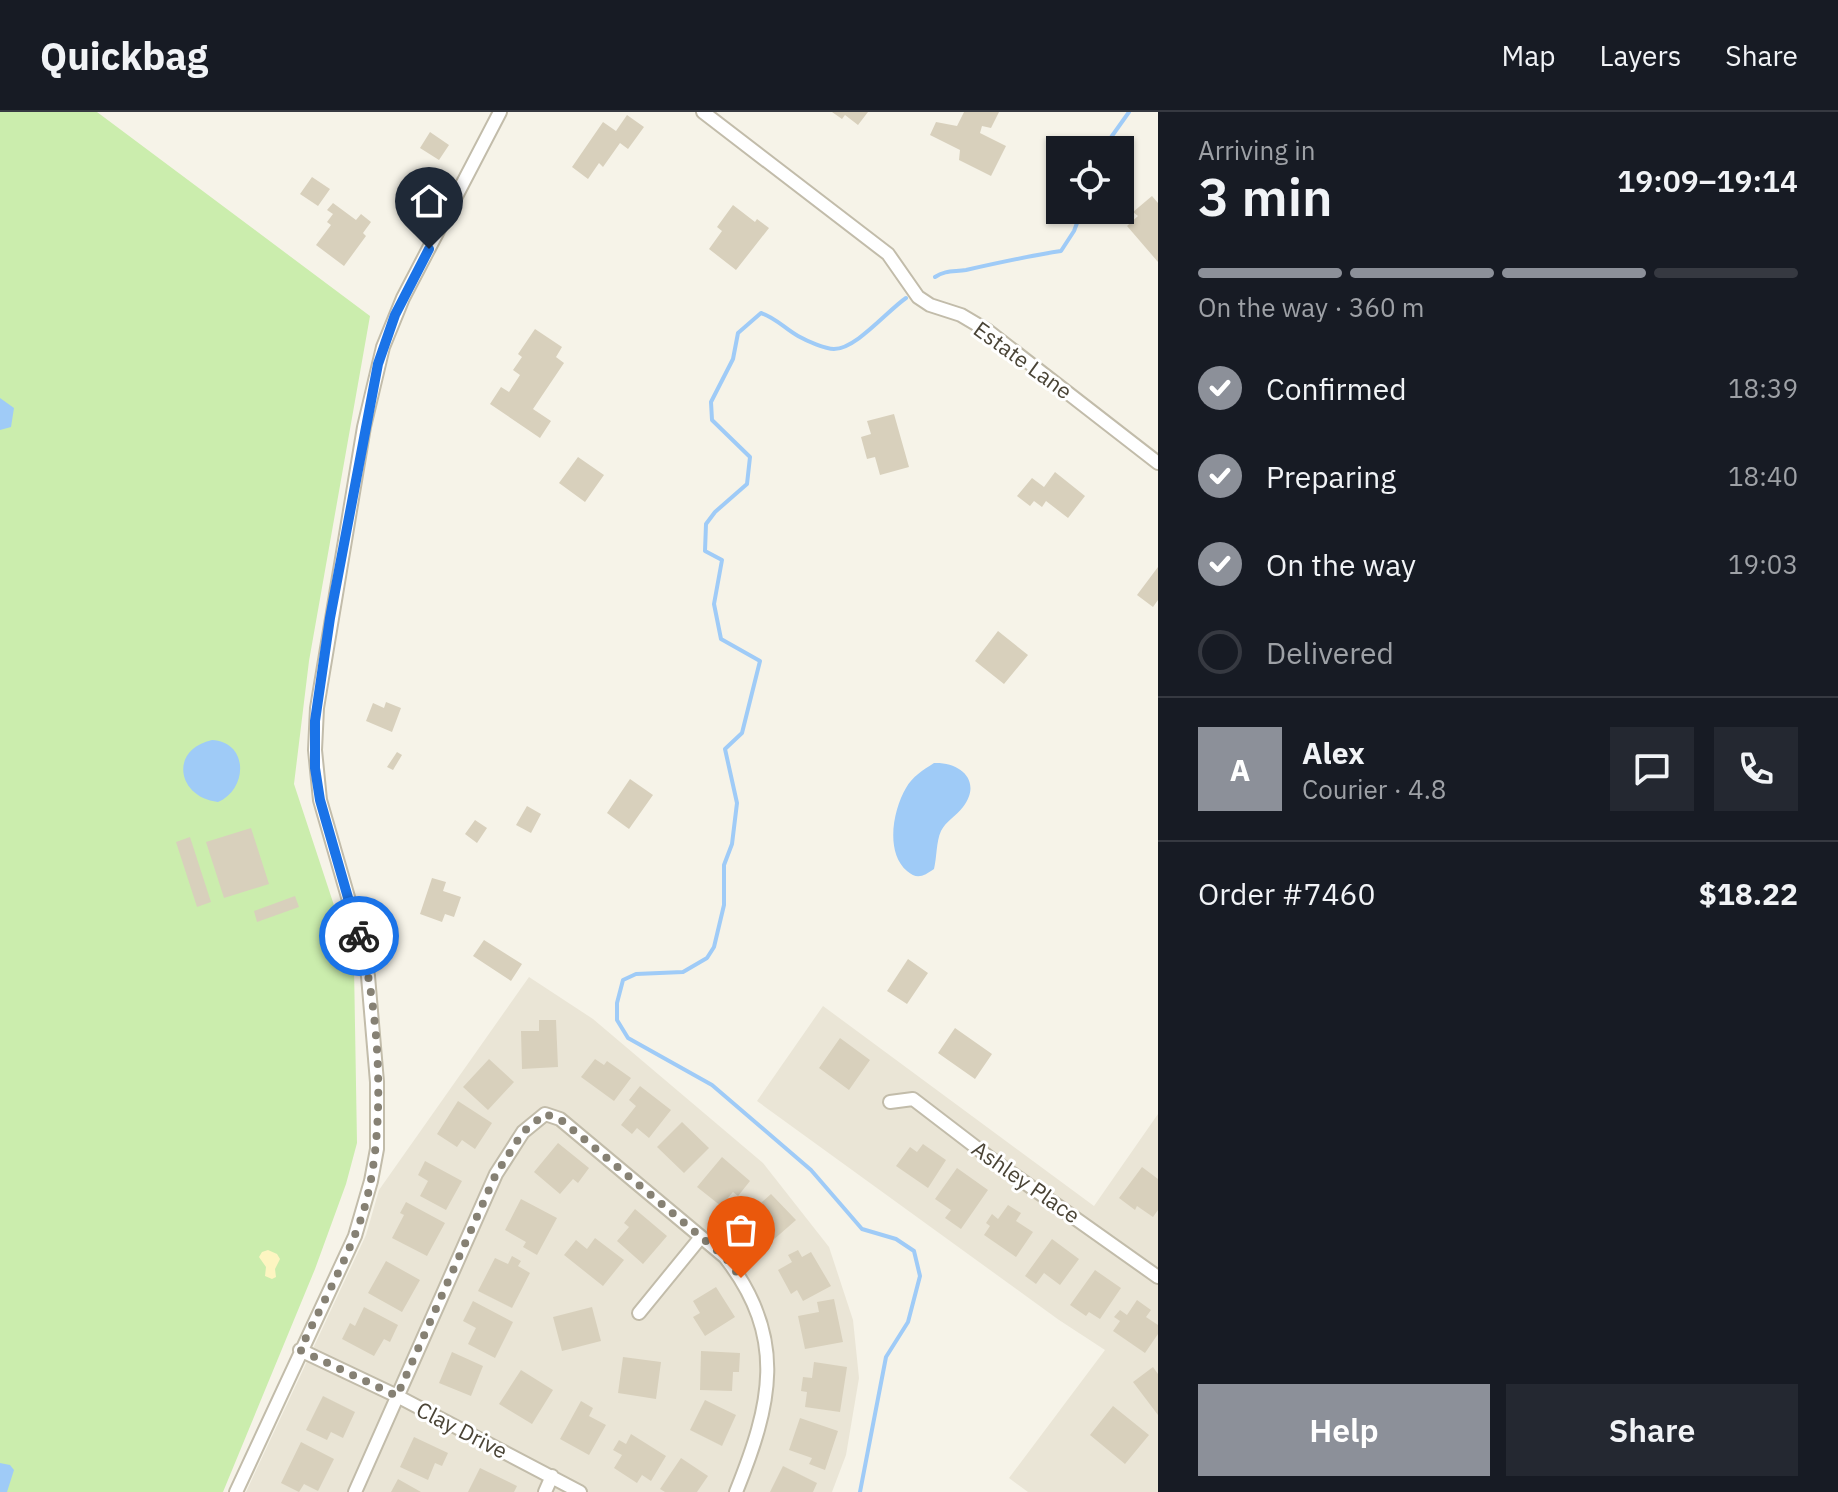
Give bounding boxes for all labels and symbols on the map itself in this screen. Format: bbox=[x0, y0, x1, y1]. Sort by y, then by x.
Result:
pin bbox=[395, 167, 463, 249]
street label: Estate Lane bbox=[968, 314, 1078, 405]
courier bbox=[319, 896, 399, 976]
street label: Ashley Place bbox=[967, 1134, 1086, 1229]
pin bbox=[707, 1196, 775, 1278]
street label: Clay Drive bbox=[412, 1394, 513, 1465]

